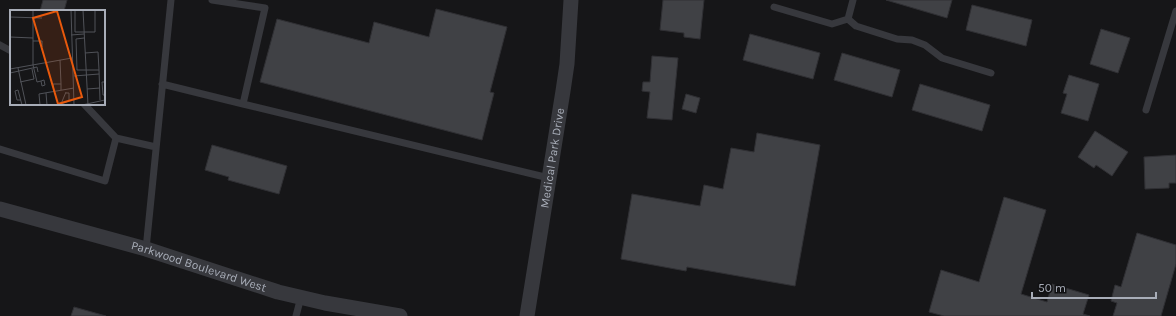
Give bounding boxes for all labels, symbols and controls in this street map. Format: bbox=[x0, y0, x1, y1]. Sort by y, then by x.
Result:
inset map bbox=[10, 10, 105, 105]
street label: Medical Park Drive bbox=[537, 107, 567, 209]
street label: Parkwood Boulevard West bbox=[130, 238, 269, 295]
scale bar bbox=[1032, 274, 1156, 300]
text: 50 m bbox=[1038, 281, 1066, 295]

